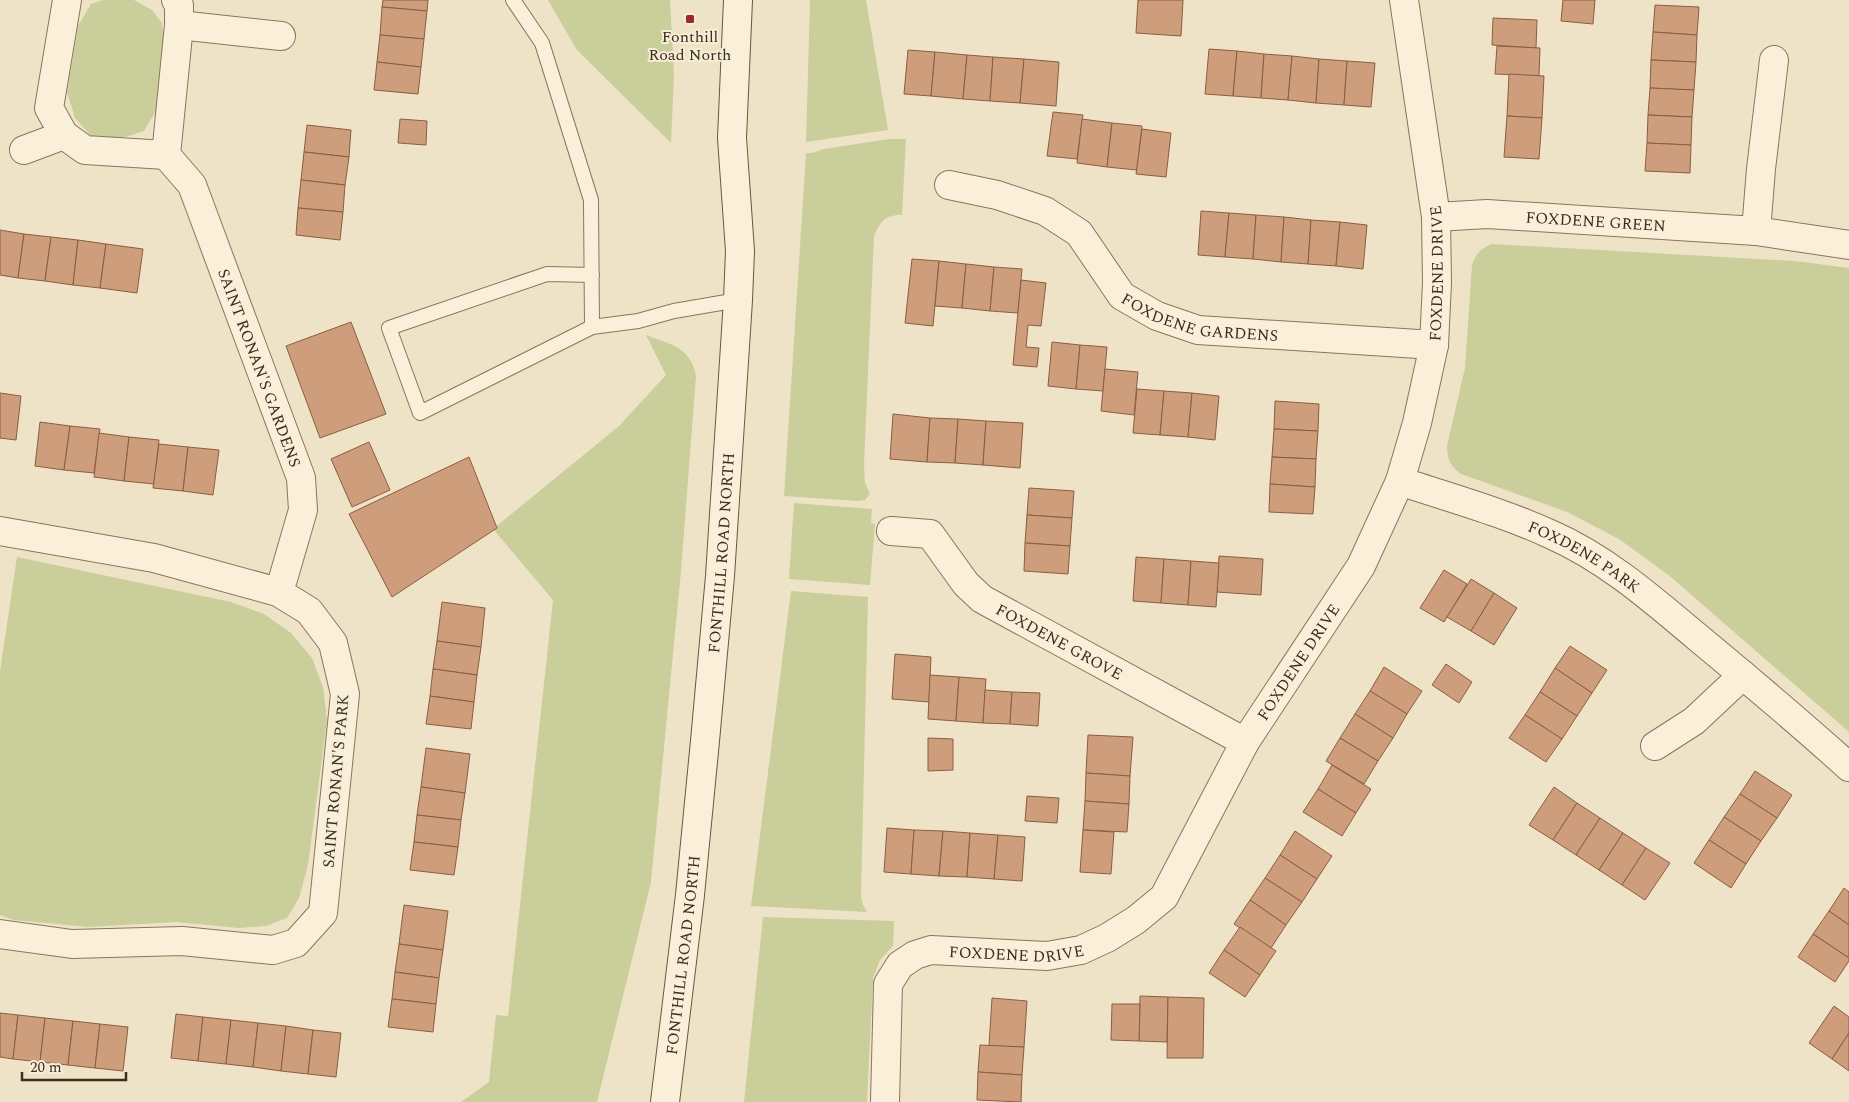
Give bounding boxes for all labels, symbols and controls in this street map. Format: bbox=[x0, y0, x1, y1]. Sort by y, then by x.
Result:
marker: Fonthill Road North bbox=[684, 13, 696, 25]
place label: Fonthill Road North bbox=[649, 25, 731, 67]
street label: FOXDENE DRIVE bbox=[1423, 204, 1450, 342]
street label: FOXDENE GREEN bbox=[1525, 205, 1667, 238]
street label: SAINT RONAN'S GARDENS bbox=[211, 265, 307, 471]
street label: FOXDENE GARDENS bbox=[1117, 287, 1279, 348]
street label: FONTHILL ROAD NORTH bbox=[702, 452, 741, 654]
street label: FOXDENE PARK bbox=[1524, 515, 1646, 599]
street label: FOXDENE GROVE bbox=[991, 598, 1127, 686]
street label: FOXDENE DRIVE bbox=[1251, 599, 1346, 725]
street label: SAINT RONAN'S PARK bbox=[316, 693, 356, 869]
street label: FONTHILL ROAD NORTH bbox=[660, 854, 707, 1056]
street label: FOXDENE DRIVE bbox=[948, 939, 1086, 969]
scale bar bbox=[22, 1050, 126, 1082]
text: 20 m bbox=[30, 1056, 62, 1079]

